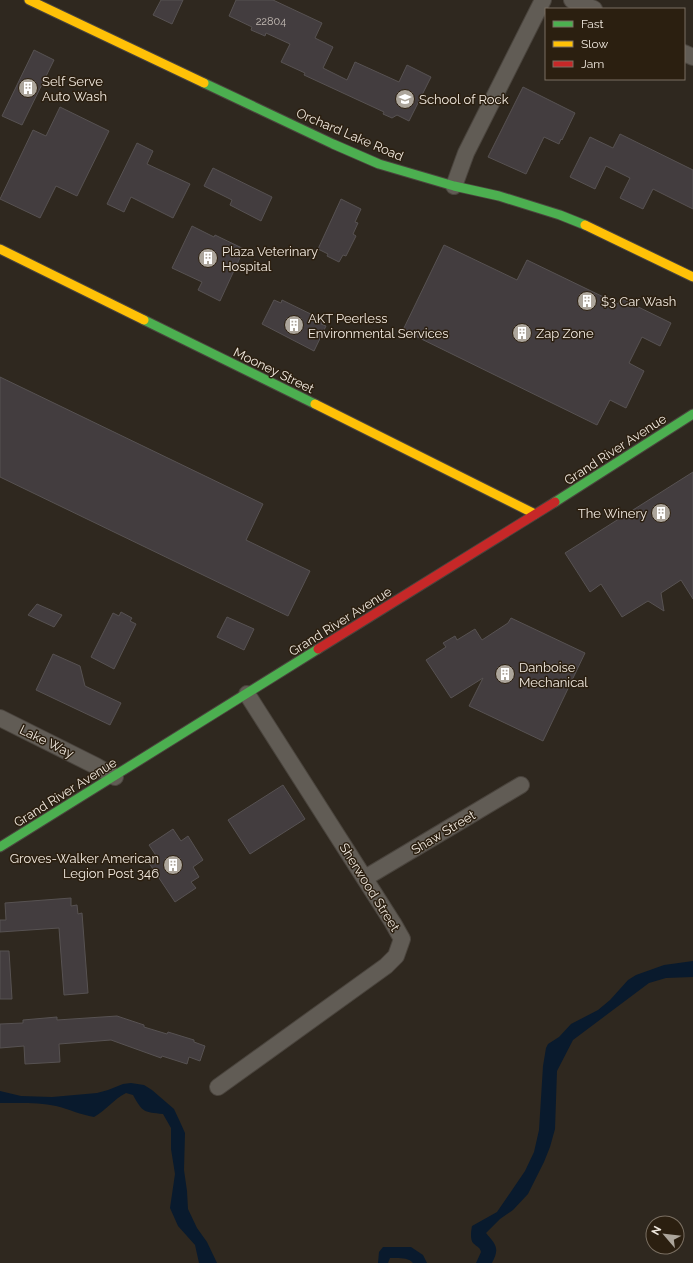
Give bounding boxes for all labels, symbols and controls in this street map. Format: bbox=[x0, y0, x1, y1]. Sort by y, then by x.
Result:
legend bbox=[545, 8, 685, 80]
house number: 22804 bbox=[256, 15, 286, 28]
text: Fast bbox=[581, 17, 604, 31]
text: Slow bbox=[581, 37, 608, 51]
text: Jam bbox=[581, 57, 604, 71]
place label: Self Serve Auto Wash bbox=[42, 74, 107, 104]
building icon: Self Serve Auto Wash bbox=[17, 77, 39, 99]
school or university icon: School of Rock bbox=[394, 88, 416, 110]
place label: School of Rock bbox=[419, 92, 509, 107]
street label: Orchard Lake Road bbox=[294, 105, 406, 164]
place label: Plaza Veterinary Hospital bbox=[222, 244, 318, 274]
building icon: Plaza Veterinary Hospital bbox=[197, 247, 219, 269]
building icon: $3 Car Wash bbox=[576, 290, 598, 312]
place label: $3 Car Wash bbox=[601, 294, 676, 309]
place label: AKT Peerless Environmental Services bbox=[308, 311, 449, 341]
building icon: AKT Peerless Environmental Services bbox=[283, 314, 305, 336]
building icon: Zap Zone bbox=[511, 322, 533, 344]
place label: Zap Zone bbox=[536, 326, 594, 341]
street label: Mooney Street bbox=[231, 344, 317, 397]
street label: Grand River Avenue bbox=[562, 411, 669, 488]
building icon: The Winery bbox=[650, 502, 672, 524]
place label: The Winery bbox=[578, 506, 647, 521]
street label: Grand River Avenue bbox=[286, 584, 395, 659]
place label: Danboise Mechanical bbox=[519, 660, 588, 690]
building icon: Danboise Mechanical bbox=[494, 663, 516, 685]
street label: Lake Way bbox=[17, 722, 76, 761]
street label: Grand River Avenue bbox=[11, 755, 120, 830]
street label: Shaw Street bbox=[409, 807, 478, 857]
street label: Sherwood Street bbox=[336, 840, 403, 935]
place label: Groves-Walker American Legion Post 346 bbox=[10, 851, 159, 881]
building icon: Groves-Walker American Legion Post 346 bbox=[162, 854, 184, 876]
north arrow bbox=[645, 1215, 685, 1255]
text: N bbox=[649, 1224, 664, 1237]

